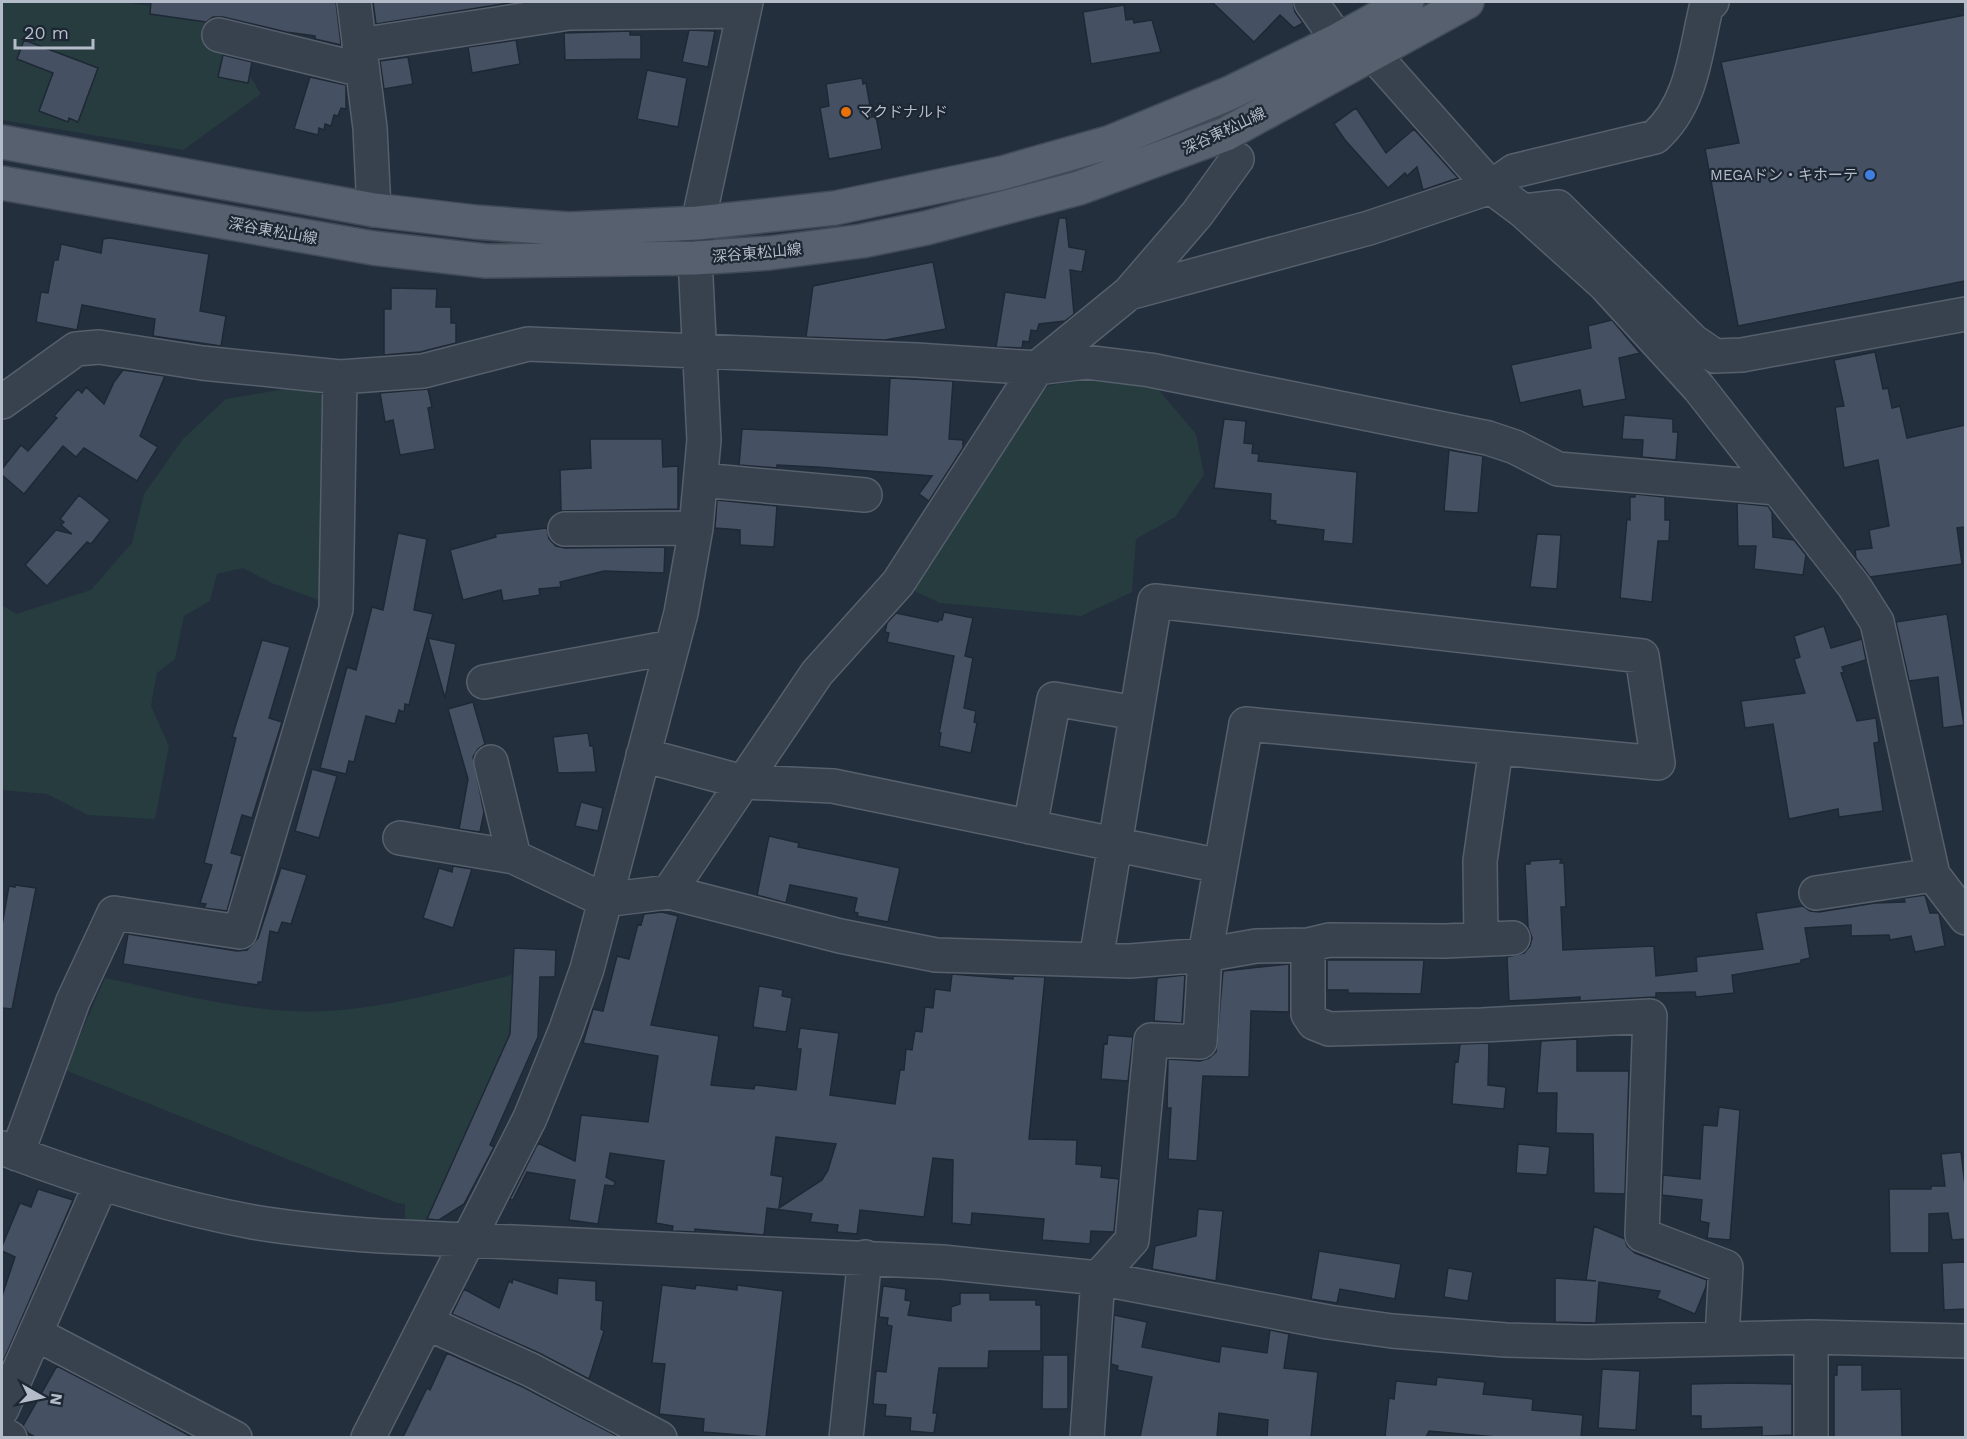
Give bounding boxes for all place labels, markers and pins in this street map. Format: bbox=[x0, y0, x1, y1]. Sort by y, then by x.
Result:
place label: マクドナルド bbox=[858, 103, 948, 121]
marker: マクドナルド bbox=[839, 105, 853, 119]
place label: MEGAドン・キホーテ bbox=[1710, 166, 1858, 184]
marker: MEGAドン・キホーテ bbox=[1863, 168, 1877, 182]

